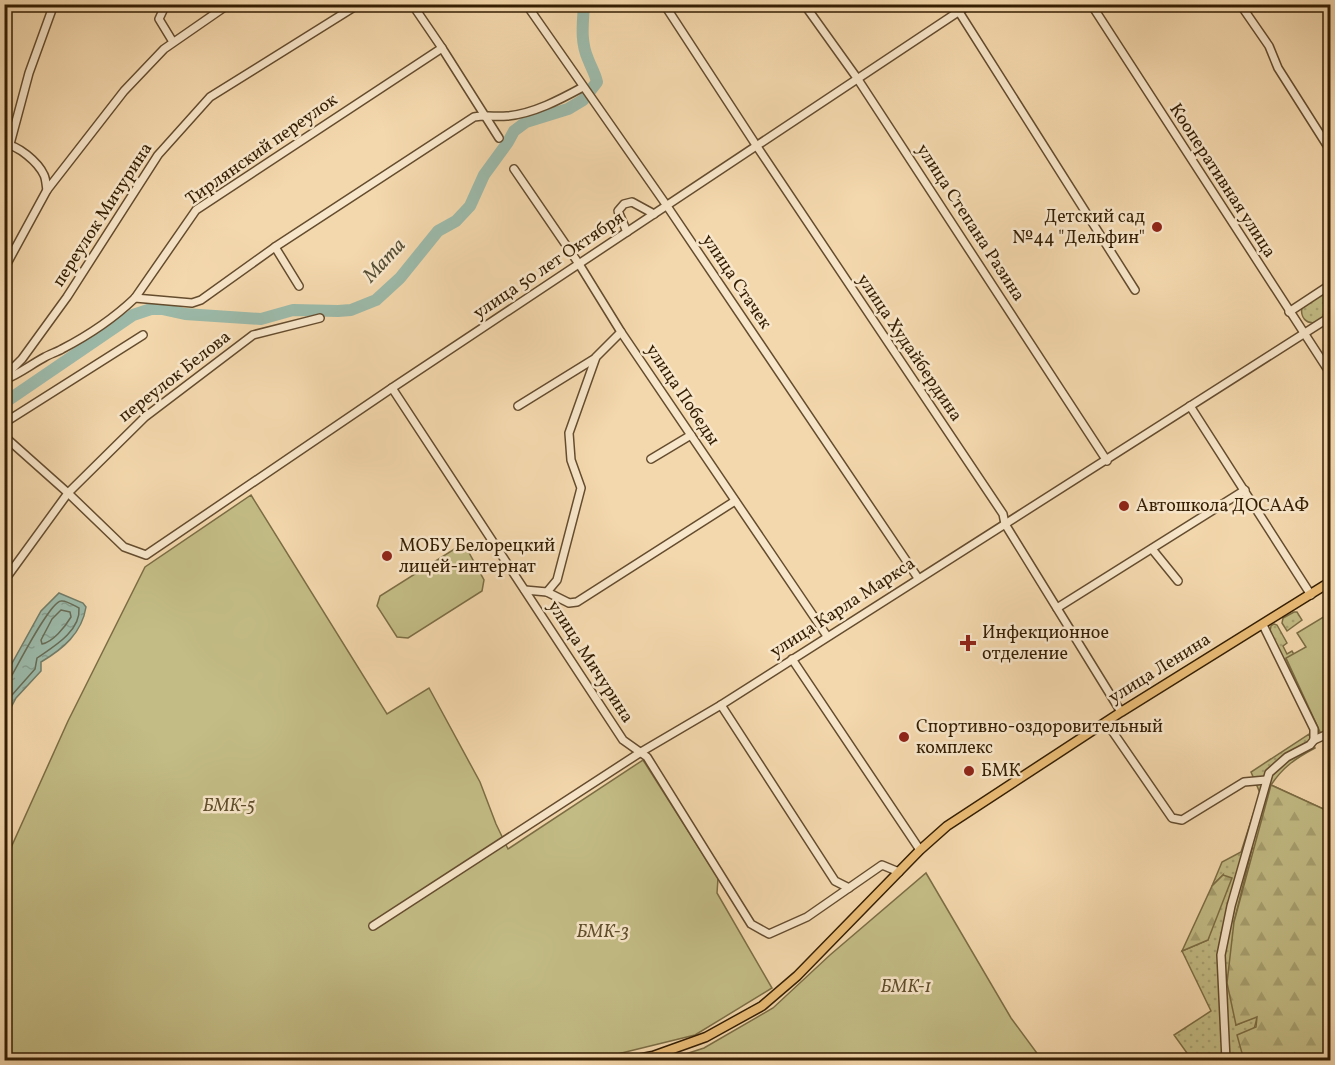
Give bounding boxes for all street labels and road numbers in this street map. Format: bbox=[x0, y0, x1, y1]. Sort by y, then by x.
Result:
street label: Тирлянский переулок bbox=[181, 88, 343, 212]
street label: Кооперативная улица bbox=[1163, 99, 1281, 263]
street label: переулок Мичурина bbox=[47, 138, 159, 292]
street label: улица Степана Разина bbox=[910, 139, 1030, 307]
street label: улица 50 лет Октября bbox=[468, 206, 630, 326]
street label: улица Стачек bbox=[695, 229, 777, 335]
street label: улица Худайбердина bbox=[850, 269, 968, 427]
street label: переулок Белова bbox=[113, 325, 237, 429]
street label: улица Победы bbox=[639, 339, 725, 451]
street label: улица Карла Маркса bbox=[765, 552, 921, 664]
street label: улица Мичурина bbox=[541, 596, 639, 728]
street label: улица Ленина bbox=[1104, 628, 1216, 710]

